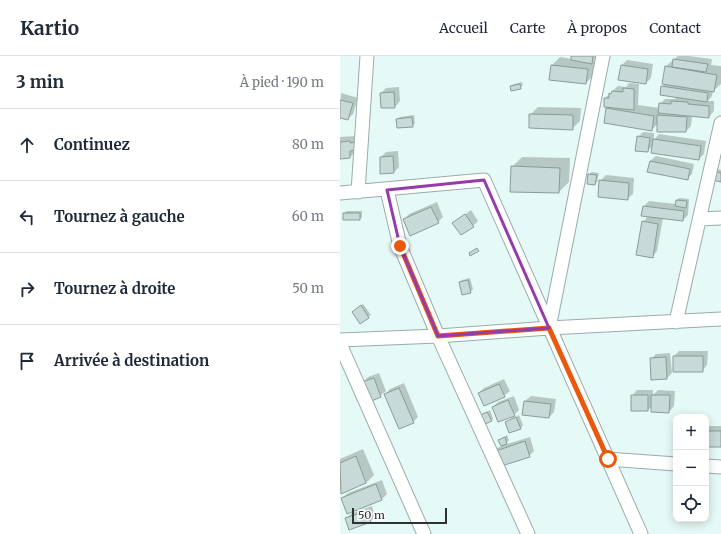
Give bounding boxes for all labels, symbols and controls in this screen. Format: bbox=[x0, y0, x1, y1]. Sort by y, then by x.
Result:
text: Kartio bbox=[20, 16, 79, 40]
text: Accueil bbox=[439, 19, 488, 37]
text: Carte bbox=[510, 19, 545, 37]
text: À propos bbox=[567, 19, 627, 37]
text: Contact bbox=[649, 19, 701, 37]
text: 3 min bbox=[16, 71, 64, 93]
text: À pied · 190 m bbox=[240, 74, 324, 91]
icon: ahead bbox=[16, 134, 38, 156]
text: Continuez bbox=[54, 135, 130, 154]
text: 80 m bbox=[292, 136, 324, 153]
icon: left bbox=[16, 206, 38, 228]
text: Tournez à gauche bbox=[54, 207, 185, 226]
text: 60 m bbox=[292, 208, 324, 225]
route end bbox=[391, 237, 409, 255]
icon: right bbox=[16, 278, 38, 300]
text: Tournez à droite bbox=[54, 279, 175, 298]
text: 50 m bbox=[292, 280, 324, 297]
icon: arrive bbox=[16, 350, 38, 372]
text: Arrivée à destination bbox=[54, 351, 209, 370]
map controls bbox=[673, 414, 709, 522]
button: + bbox=[673, 414, 709, 450]
route start bbox=[599, 450, 617, 468]
button: − bbox=[673, 450, 709, 486]
button: locate bbox=[673, 486, 709, 522]
scale bar bbox=[352, 506, 447, 525]
text: 50 m bbox=[358, 508, 385, 522]

